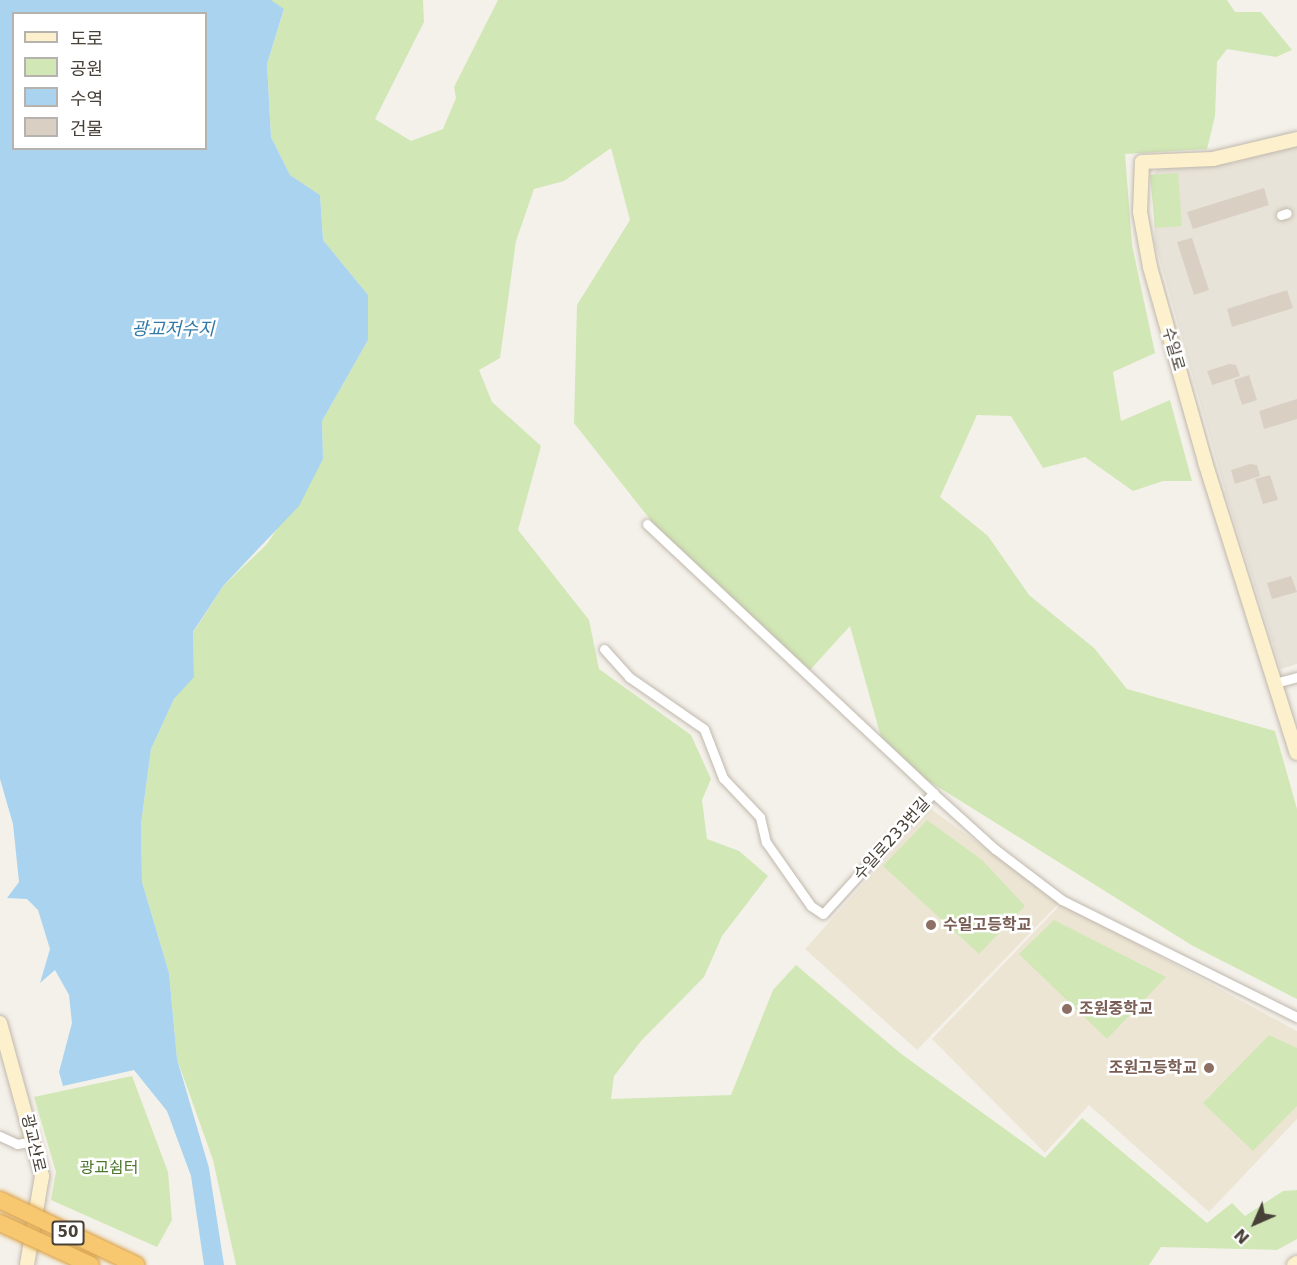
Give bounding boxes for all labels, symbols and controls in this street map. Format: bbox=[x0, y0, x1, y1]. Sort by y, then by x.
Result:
legend bbox=[12, 12, 207, 150]
text: 도로 bbox=[70, 28, 103, 49]
text: 공원 bbox=[70, 58, 103, 79]
text: 수역 bbox=[70, 88, 103, 109]
text: 건물 bbox=[70, 118, 103, 139]
water label: 광교저수지 bbox=[132, 318, 214, 340]
street label: 수일로 bbox=[1158, 325, 1188, 373]
street label: 수일로233번길 bbox=[850, 794, 934, 884]
place label: 수일고등학교 bbox=[943, 915, 1031, 935]
marker: 수일고등학교 bbox=[924, 918, 938, 932]
place label: 조원중학교 bbox=[1079, 999, 1153, 1019]
marker: 조원중학교 bbox=[1060, 1002, 1074, 1016]
place label: 조원고등학교 bbox=[1109, 1058, 1197, 1078]
marker: 조원고등학교 bbox=[1202, 1061, 1216, 1075]
street label: 광교산로 bbox=[17, 1112, 49, 1174]
park label: 광교쉼터 bbox=[80, 1158, 138, 1178]
north arrow bbox=[1225, 1193, 1285, 1253]
road number: 50 bbox=[52, 1221, 84, 1245]
text: N bbox=[1230, 1225, 1253, 1248]

